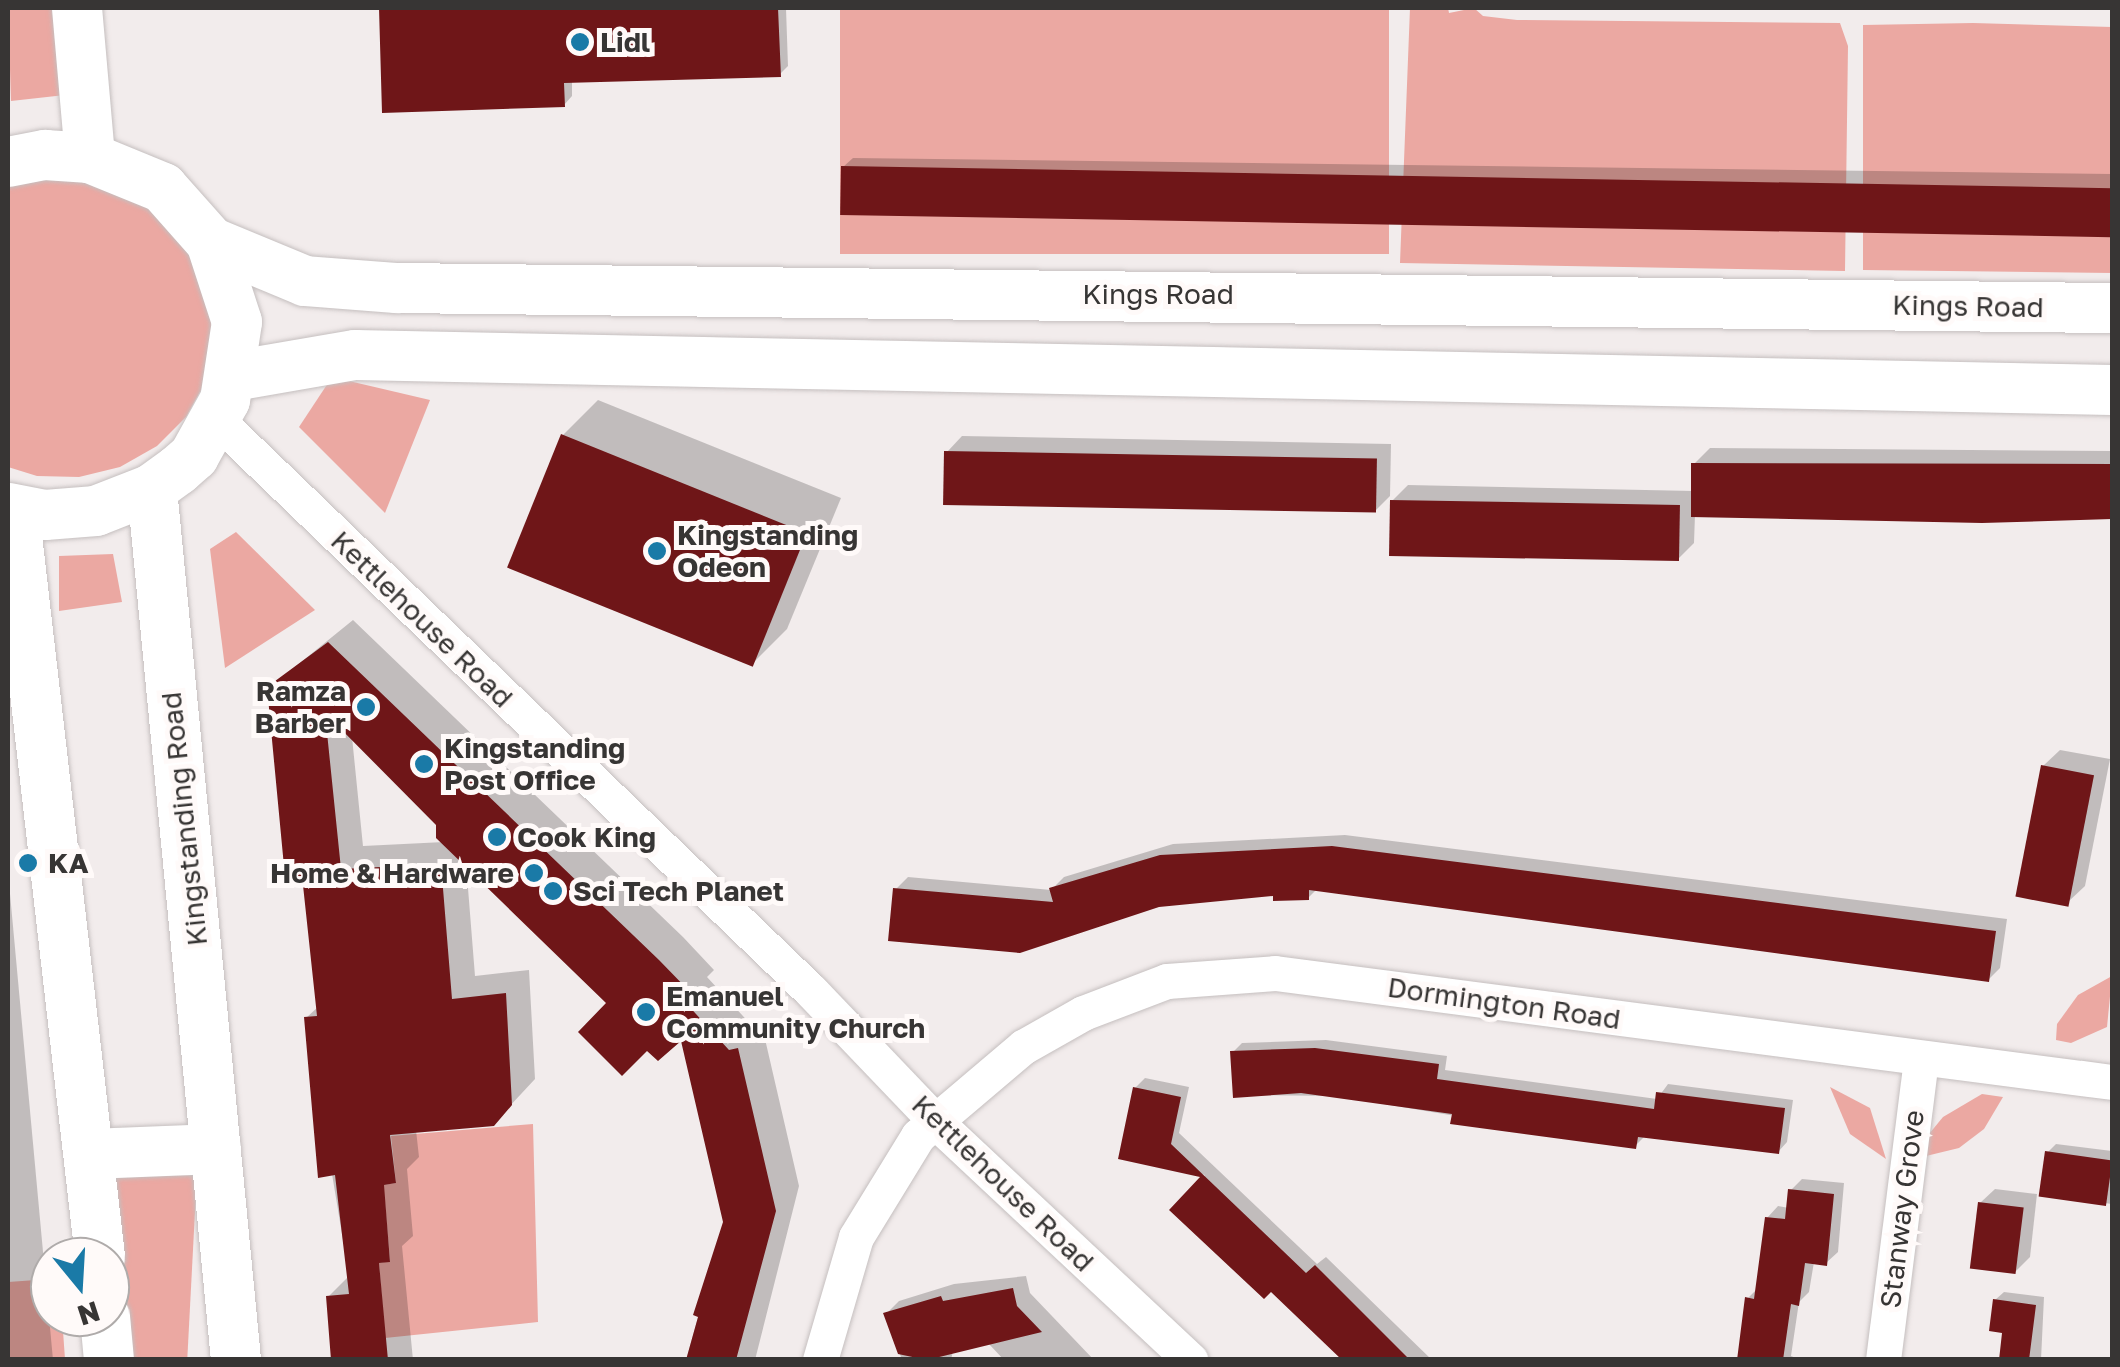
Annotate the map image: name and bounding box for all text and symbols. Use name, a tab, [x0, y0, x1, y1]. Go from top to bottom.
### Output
place label: Lidl	[600, 25, 650, 59]
marker: Lidl	[569, 31, 591, 53]
street label: Kings Road	[1082, 277, 1234, 311]
street label: Kings Road	[1892, 288, 2044, 324]
place label: Kingstanding Odeon	[677, 518, 858, 584]
street label: Kettlehouse Road	[324, 524, 520, 714]
marker: Kingstanding Odeon	[646, 540, 668, 562]
place label: Ramza Barber	[254, 674, 346, 740]
street label: Kingstanding Road	[154, 690, 214, 948]
marker: Ramza Barber	[355, 696, 377, 718]
place label: Kingstanding Post Office	[444, 731, 625, 797]
marker: Kingstanding Post Office	[413, 753, 435, 775]
place label: Cook King	[517, 820, 656, 854]
marker: Cook King	[486, 826, 508, 848]
place label: KA	[48, 846, 89, 880]
marker: KA	[17, 852, 39, 874]
place label: Home & Hardware	[270, 856, 514, 890]
marker: Home & Hardware	[523, 862, 545, 884]
place label: Sci Tech Planet	[573, 874, 784, 908]
marker: Sci Tech Planet	[542, 880, 564, 902]
street label: Dormington Road	[1385, 970, 1623, 1036]
place label: Emanuel Community Church	[666, 979, 925, 1045]
marker: Emanuel Community Church	[635, 1001, 657, 1023]
street label: Kettlehouse Road	[905, 1088, 1101, 1278]
street label: Stanway Grove	[1873, 1108, 1931, 1310]
north arrow	[30, 1237, 130, 1337]
text: N	[74, 1295, 104, 1333]

